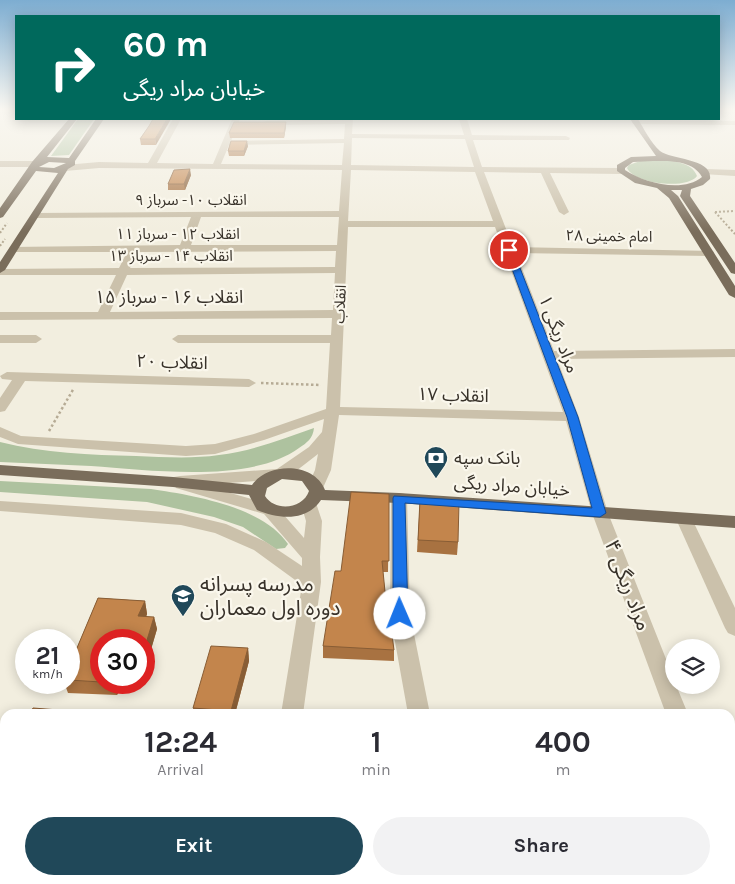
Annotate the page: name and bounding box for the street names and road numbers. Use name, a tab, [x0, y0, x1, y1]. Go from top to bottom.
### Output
street label: انقلاب ۱۰- سرباز ۹	[135, 191, 247, 209]
street label: انقلاب ۱۲ - سرباز ۱۱	[116, 225, 240, 243]
street label: امام خمینی ۲۸	[565, 226, 652, 248]
street label: انقلاب ۱۴ - سرباز ۱۳	[109, 247, 233, 265]
street label: انقلاب	[330, 284, 350, 324]
street label: انقلاب ۱۶ - سرباز ۱۵	[95, 286, 243, 308]
street label: مراد ریگی ۱	[534, 292, 584, 376]
street label: انقلاب ۲۰	[136, 350, 208, 374]
street label: انقلاب ۱۷	[417, 383, 489, 407]
street label: خیابان مراد ریگی	[453, 471, 571, 501]
street label: مراد ریگی ۴	[600, 536, 656, 634]

